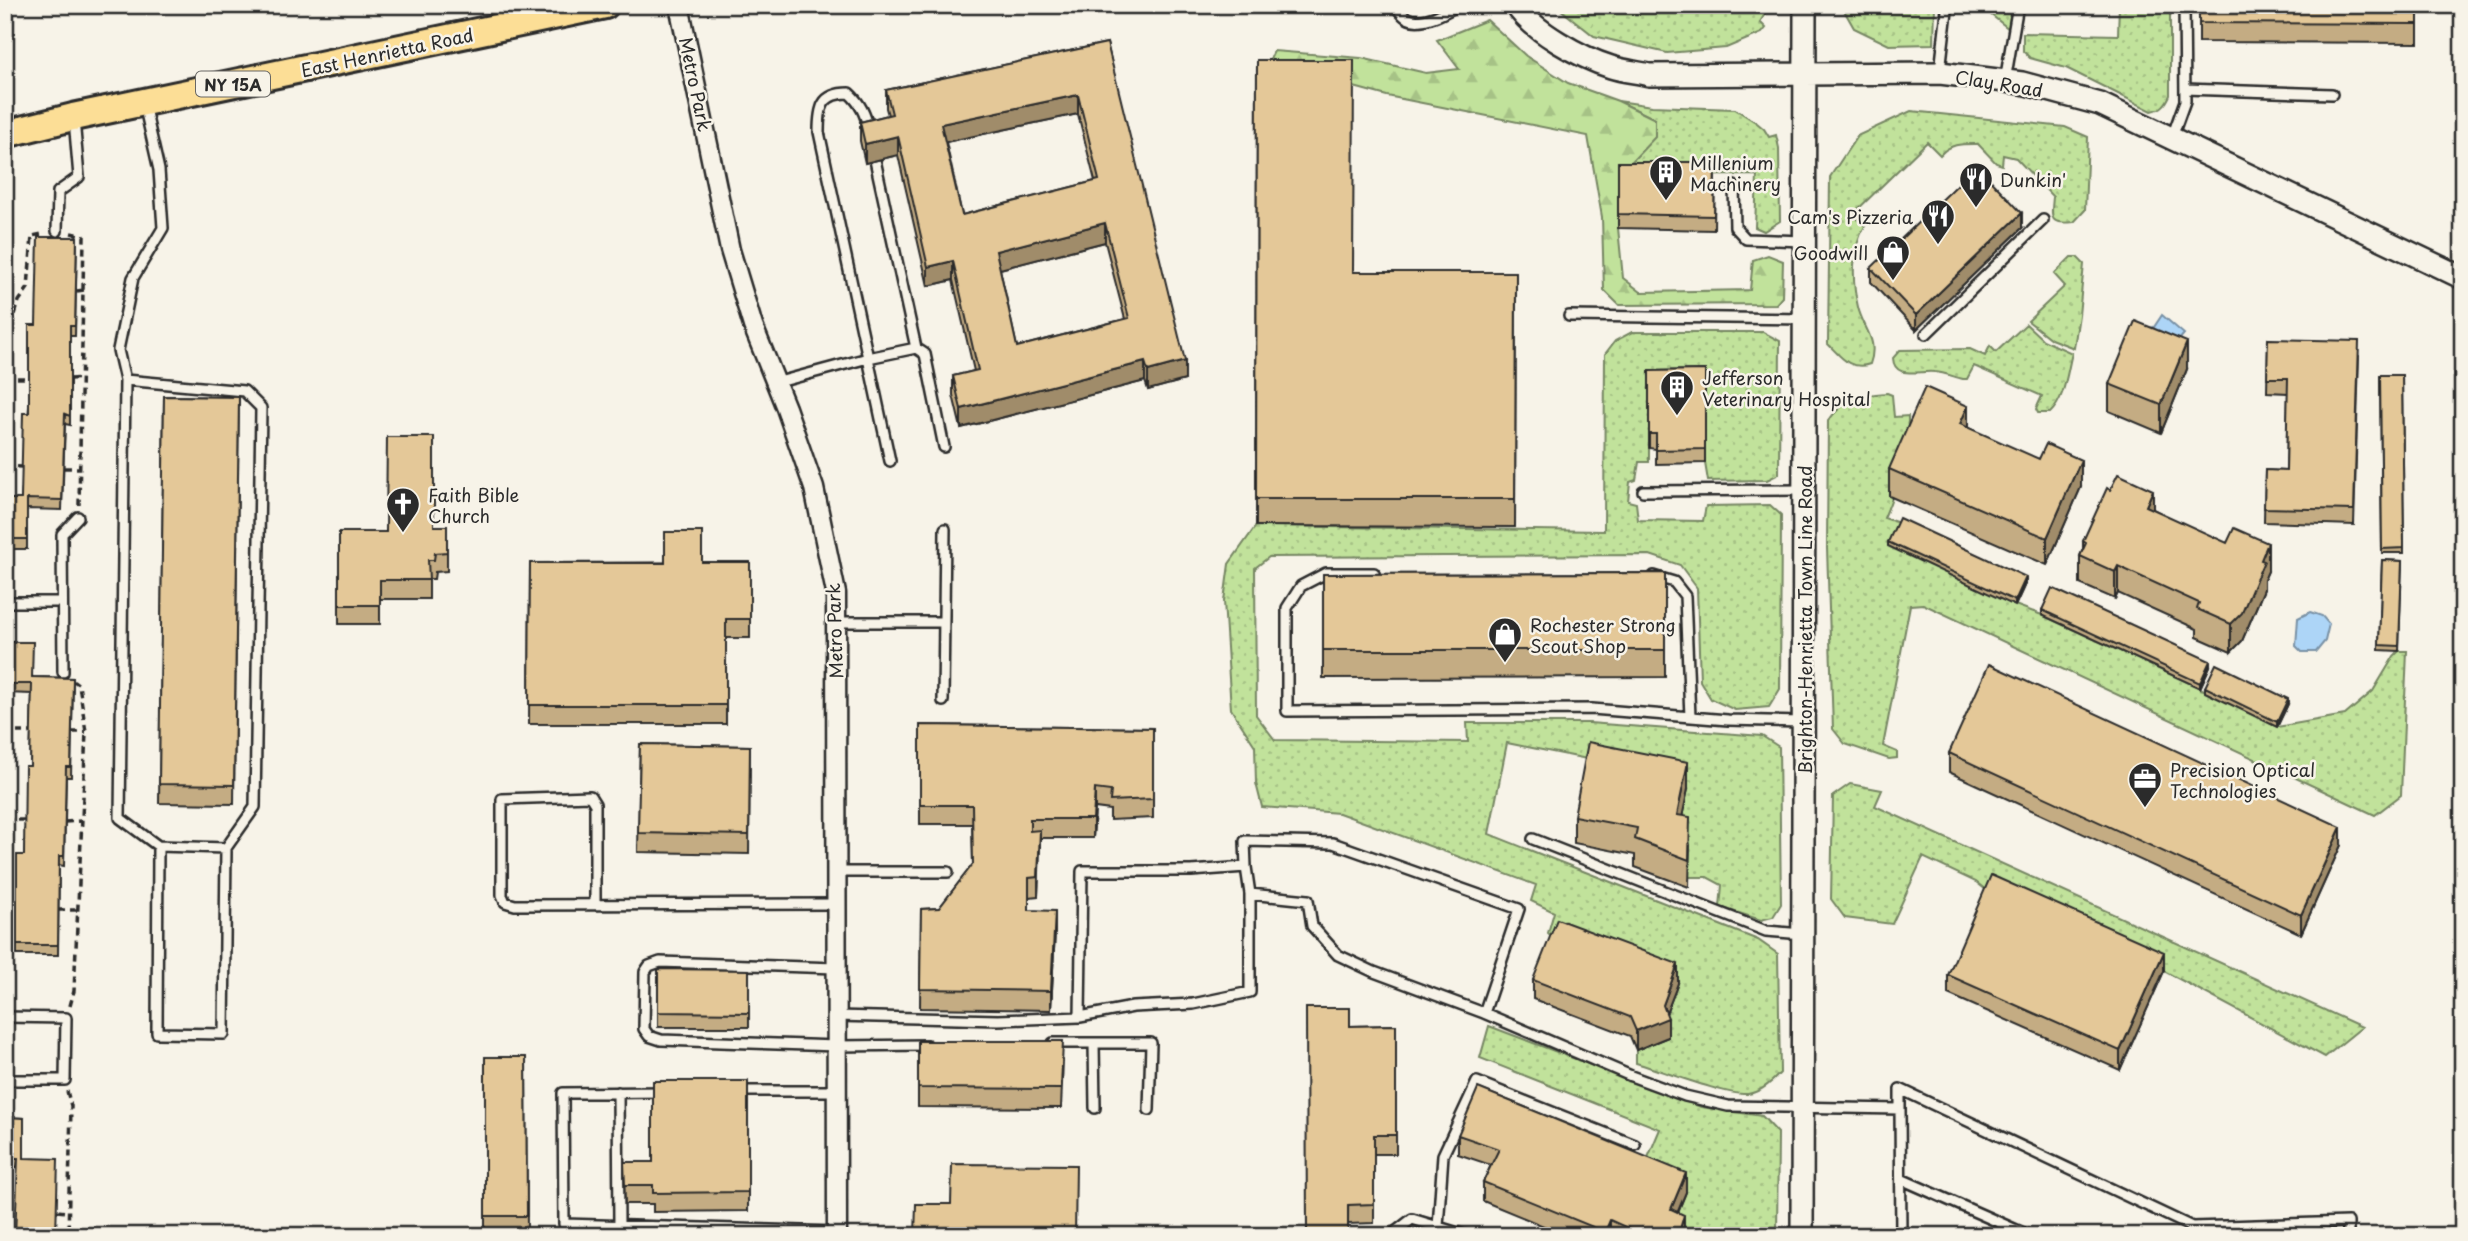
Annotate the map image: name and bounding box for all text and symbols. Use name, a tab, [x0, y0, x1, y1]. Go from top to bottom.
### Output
street label: East Henrietta Road	[298, 21, 476, 83]
street label: Metro Park	[673, 34, 719, 134]
street label: Clay Road	[1953, 63, 2045, 103]
road number: NY 15A	[196, 72, 270, 96]
place label: Millenium Machinery	[1690, 149, 1781, 197]
building icon: Millenium Machinery	[1647, 153, 1685, 202]
restaurant icon: Dunkin'	[1957, 160, 1995, 209]
place label: Dunkin'	[2000, 166, 2066, 193]
restaurant icon: Cam's Pizzeria	[1919, 197, 1957, 246]
place label: Cam's Pizzeria	[1787, 203, 1914, 230]
shop icon: Goodwill	[1874, 233, 1912, 282]
place label: Goodwill	[1794, 239, 1868, 266]
place label: Jefferson Veterinary Hospital	[1702, 364, 1871, 412]
building icon: Jefferson Veterinary Hospital	[1658, 368, 1696, 417]
street label: Brighton-Henrietta Town Line Road	[1791, 465, 1818, 775]
place label: Faith Bible Church	[428, 481, 520, 529]
church icon: Faith Bible Church	[384, 485, 422, 534]
street label: Metro Park	[819, 583, 849, 679]
place label: Rochester Strong Scout Shop	[1530, 611, 1676, 659]
shop icon: Rochester Strong Scout Shop	[1486, 615, 1524, 664]
place label: Precision Optical Technologies	[2170, 756, 2315, 804]
office icon: Precision Optical Technologies	[2126, 760, 2164, 809]

